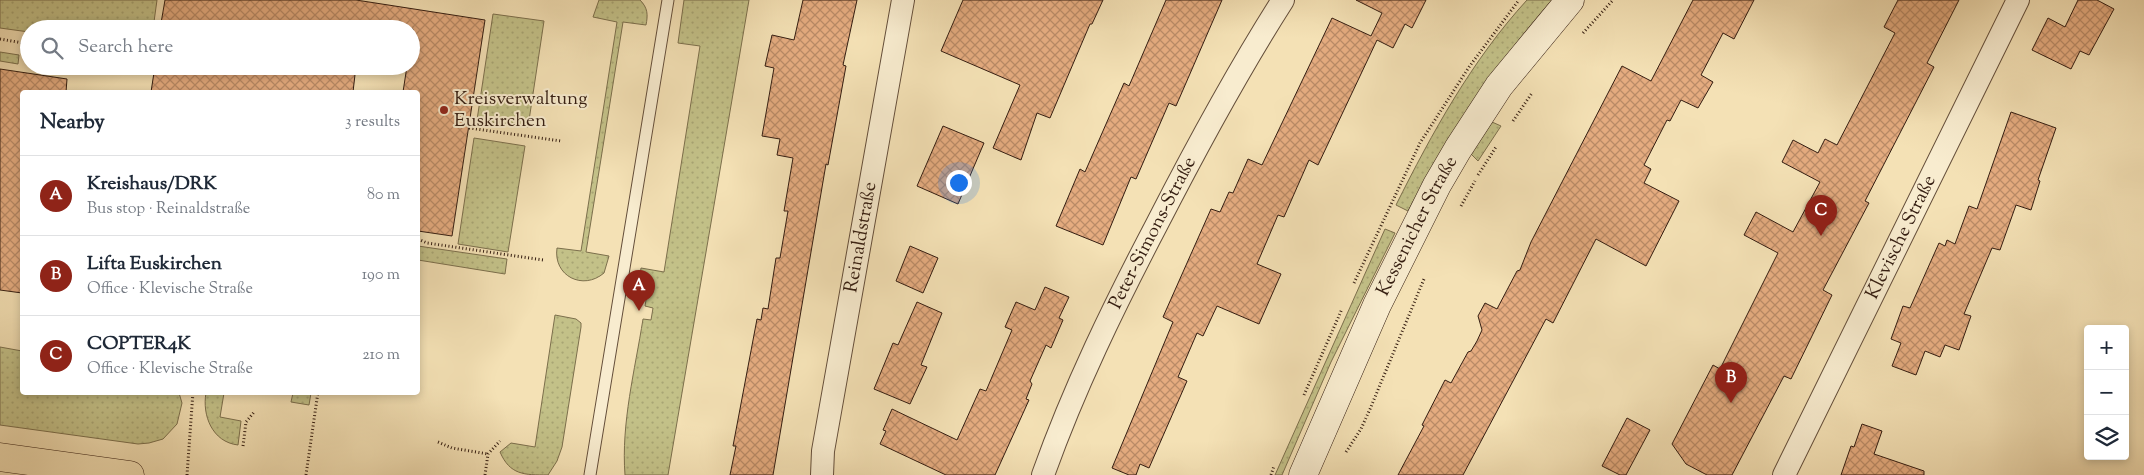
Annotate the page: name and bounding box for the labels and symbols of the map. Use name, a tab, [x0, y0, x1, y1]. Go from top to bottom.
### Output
place label: Kreisverwaltung Euskirchen	[454, 86, 587, 135]
marker: Kreisverwaltung Euskirchen	[438, 104, 450, 116]
street label: Kessenicher Straße	[1370, 151, 1465, 301]
street label: Peter-Simons-Straße	[1102, 152, 1203, 314]
your location	[946, 170, 972, 196]
street label: Klevische Straße	[1859, 171, 1943, 304]
street label: Reinaldstraße	[838, 180, 884, 295]
pin: C	[1805, 195, 1837, 236]
pin: A	[623, 270, 655, 311]
pin: B	[1715, 362, 1747, 403]

